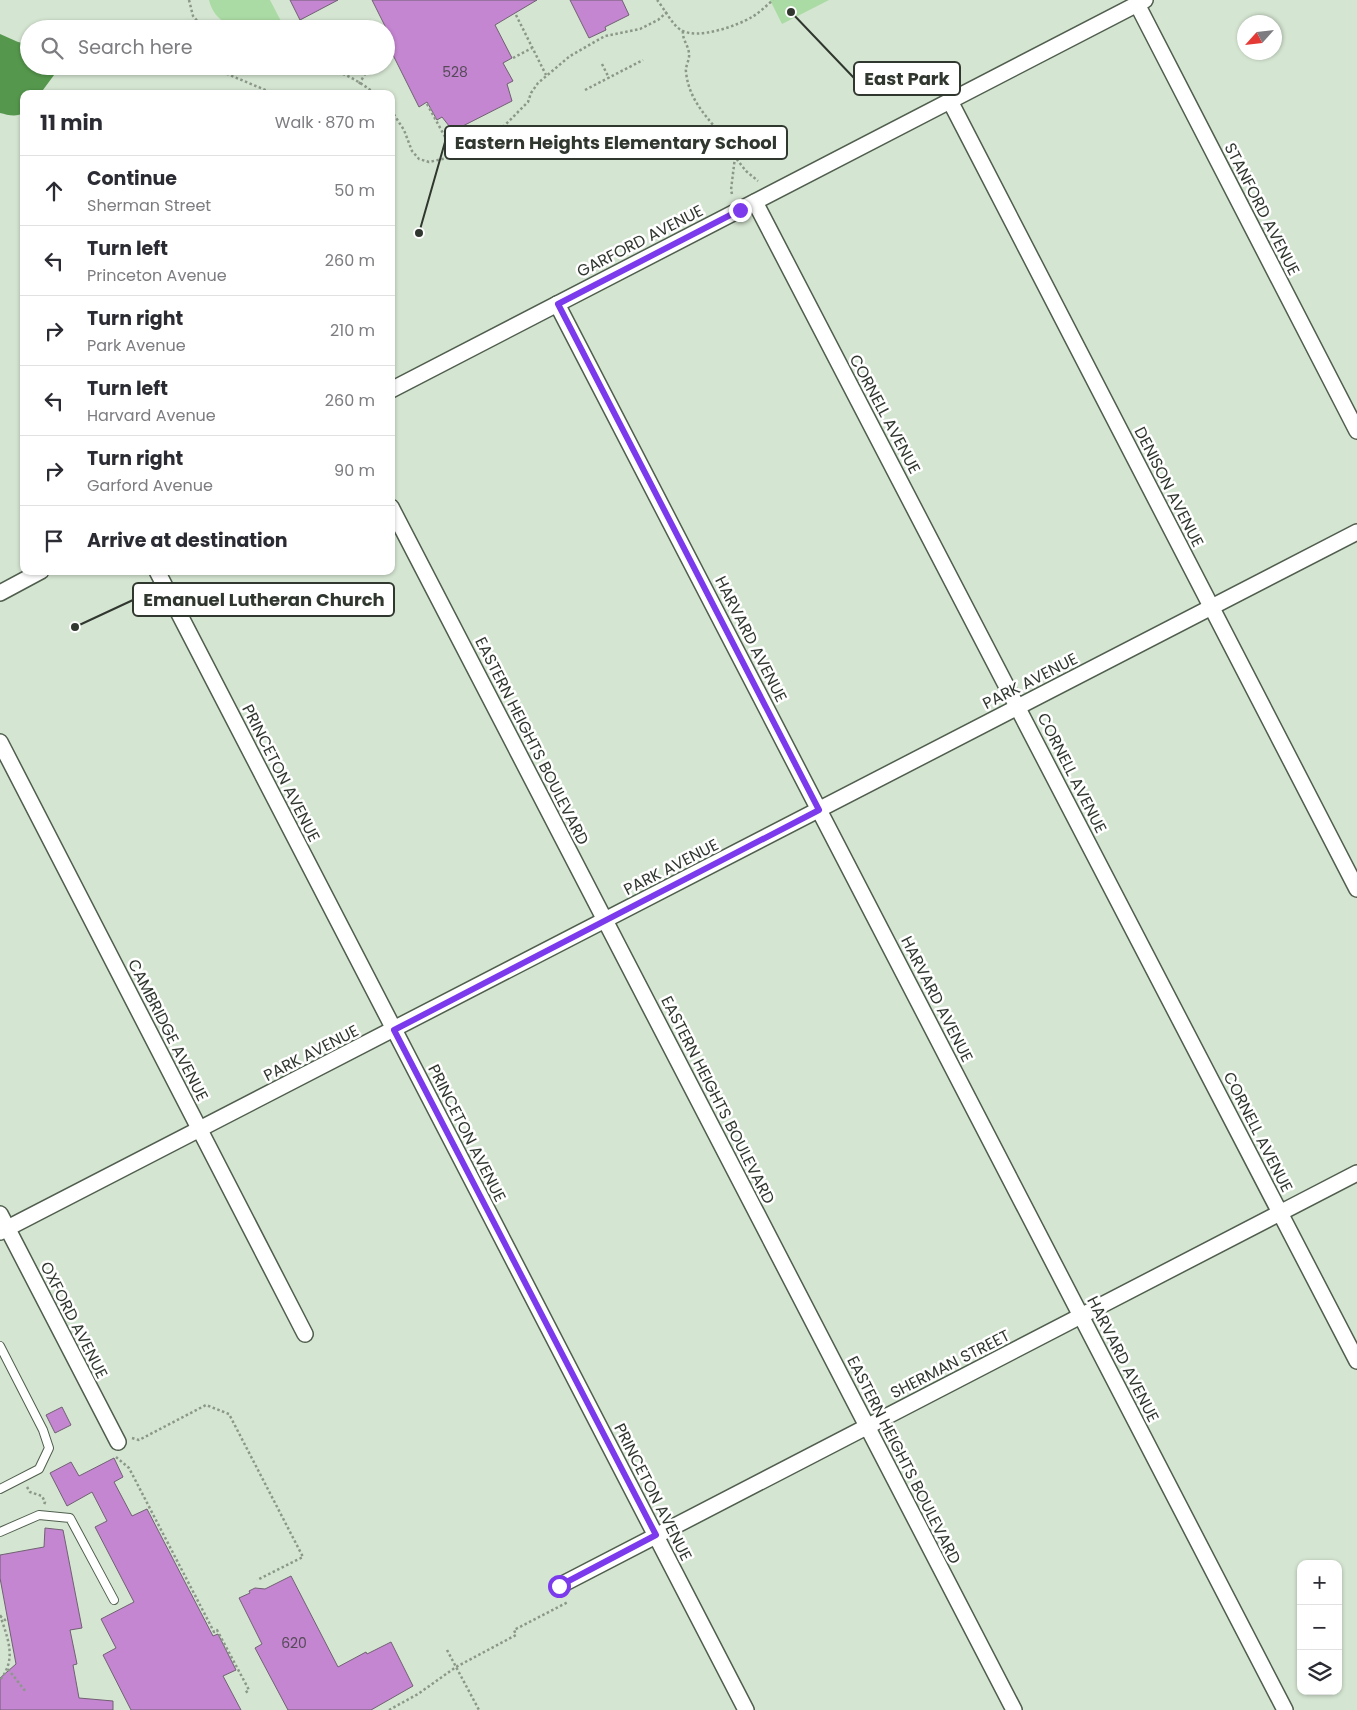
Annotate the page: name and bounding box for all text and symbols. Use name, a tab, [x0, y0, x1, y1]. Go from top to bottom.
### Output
north arrow	[1237, 15, 1282, 60]
search box	[20, 20, 395, 75]
icon: search	[38, 34, 66, 62]
text: Search here	[78, 34, 192, 61]
house number: 528	[442, 62, 468, 82]
callout: East Park	[854, 62, 960, 95]
text: East Park	[864, 66, 951, 91]
text: 11 min	[40, 108, 103, 137]
text: Walk · 870 m	[275, 111, 375, 134]
callout: Eastern Heights Elementary School	[445, 126, 787, 159]
text: Eastern Heights Elementary School	[455, 130, 777, 155]
street label: STANFORD AVENUE	[1219, 139, 1305, 279]
text: Continue	[87, 165, 177, 192]
icon: ahead	[40, 177, 68, 205]
text: 50 m	[334, 179, 375, 202]
text: Sherman Street	[87, 194, 211, 217]
street label: GARFORD AVENUE	[573, 199, 707, 283]
route end	[729, 199, 752, 222]
text: Turn left	[87, 235, 168, 262]
icon: left	[40, 247, 68, 275]
text: 260 m	[325, 249, 375, 272]
text: Princeton Avenue	[87, 264, 227, 287]
text: Turn right	[87, 305, 183, 332]
icon: right	[40, 317, 68, 345]
text: 210 m	[330, 319, 375, 342]
text: Park Avenue	[87, 334, 186, 357]
street label: CORNELL AVENUE	[844, 350, 926, 478]
text: Turn left	[87, 375, 168, 402]
icon: left	[40, 387, 68, 415]
text: 260 m	[325, 389, 375, 412]
text: Harvard Avenue	[87, 404, 216, 427]
street label: DENISON AVENUE	[1129, 423, 1209, 551]
text: Turn right	[87, 445, 183, 472]
icon: right	[40, 457, 68, 485]
text: 90 m	[334, 459, 375, 482]
text: Garford Avenue	[87, 474, 213, 497]
icon: arrive	[40, 527, 68, 555]
text: Arrive at destination	[87, 527, 288, 554]
street label: HARVARD AVENUE	[709, 572, 793, 706]
callout: Emanuel Lutheran Church	[133, 583, 394, 616]
text: Emanuel Lutheran Church	[143, 587, 385, 612]
street label: EASTERN HEIGHTS BOULEVARD	[469, 633, 595, 849]
street label: PARK AVENUE	[979, 647, 1081, 715]
street label: PRINCETON AVENUE	[236, 700, 326, 846]
street label: CORNELL AVENUE	[1032, 709, 1112, 837]
street label: PARK AVENUE	[620, 833, 722, 901]
street label: HARVARD AVENUE	[895, 932, 979, 1066]
street label: CAMBRIDGE AVENUE	[122, 955, 214, 1105]
street label: EASTERN HEIGHTS BOULEVARD	[655, 992, 781, 1208]
street label: PARK AVENUE	[260, 1019, 362, 1087]
street label: PRINCETON AVENUE	[422, 1060, 512, 1206]
street label: CORNELL AVENUE	[1218, 1068, 1298, 1196]
street label: OXFORD AVENUE	[35, 1258, 113, 1382]
street label: HARVARD AVENUE	[1081, 1292, 1165, 1426]
street label: SHERMAN STREET	[886, 1324, 1014, 1404]
street label: EASTERN HEIGHTS BOULEVARD	[841, 1352, 967, 1568]
street label: PRINCETON AVENUE	[608, 1419, 698, 1565]
map controls	[1297, 1560, 1342, 1695]
button: +	[1297, 1560, 1342, 1605]
route start	[548, 1575, 571, 1598]
button: −	[1297, 1605, 1342, 1650]
house number: 620	[281, 1633, 307, 1653]
button: layers	[1297, 1650, 1342, 1695]

